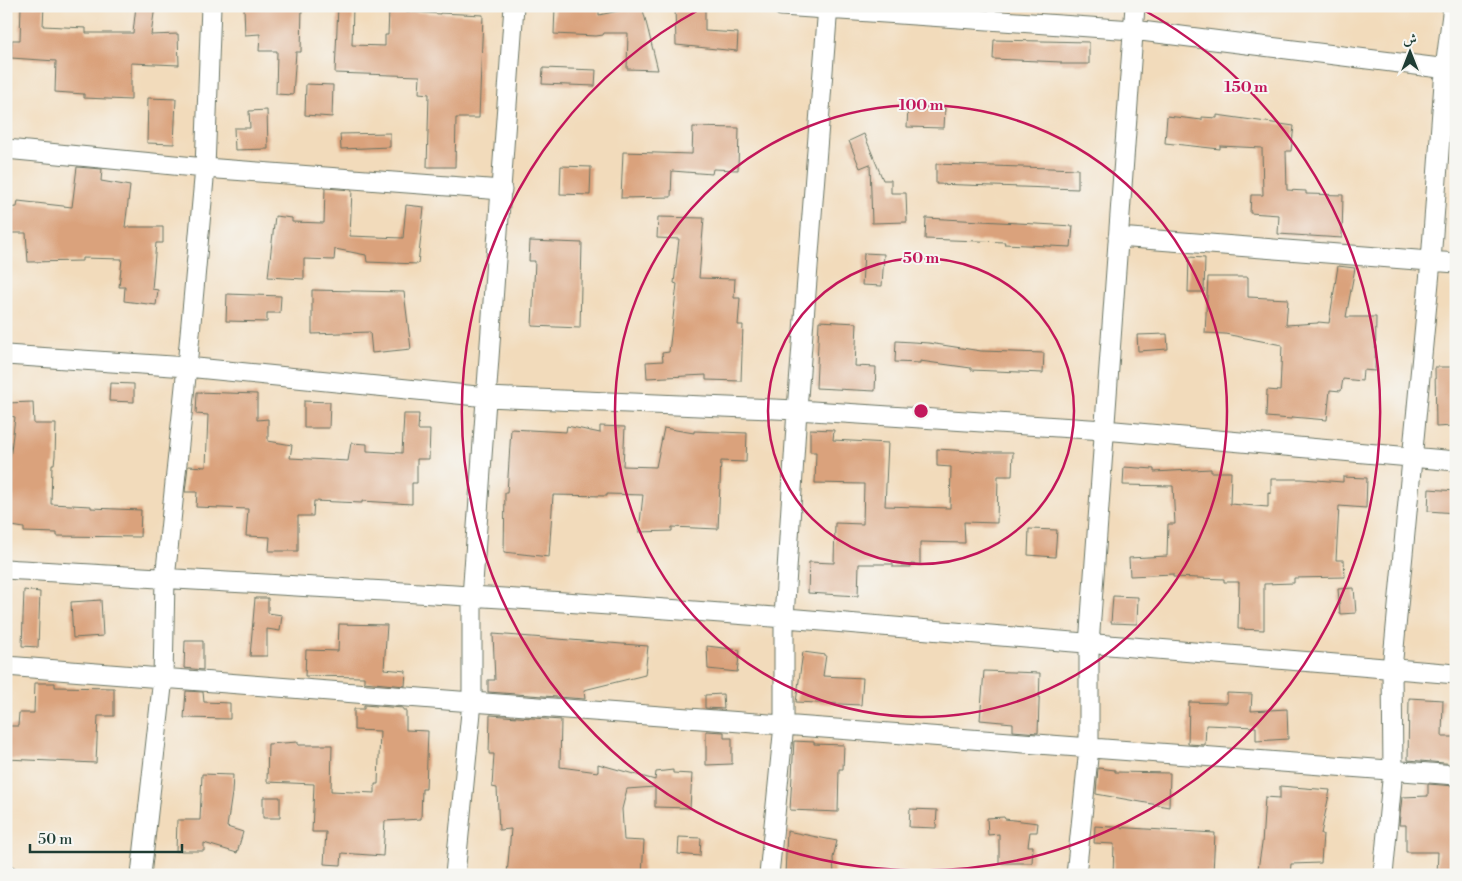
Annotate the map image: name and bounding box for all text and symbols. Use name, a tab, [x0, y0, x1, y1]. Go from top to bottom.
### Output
north arrow	[1384, 28, 1434, 78]
text: ش	[1403, 31, 1417, 49]
text: 150 m	[1224, 78, 1268, 97]
text: 100 m	[899, 96, 944, 115]
text: 50 m	[903, 249, 939, 268]
centre of rings	[912, 402, 930, 420]
scale bar	[30, 821, 182, 853]
text: 50 m	[38, 830, 72, 849]

